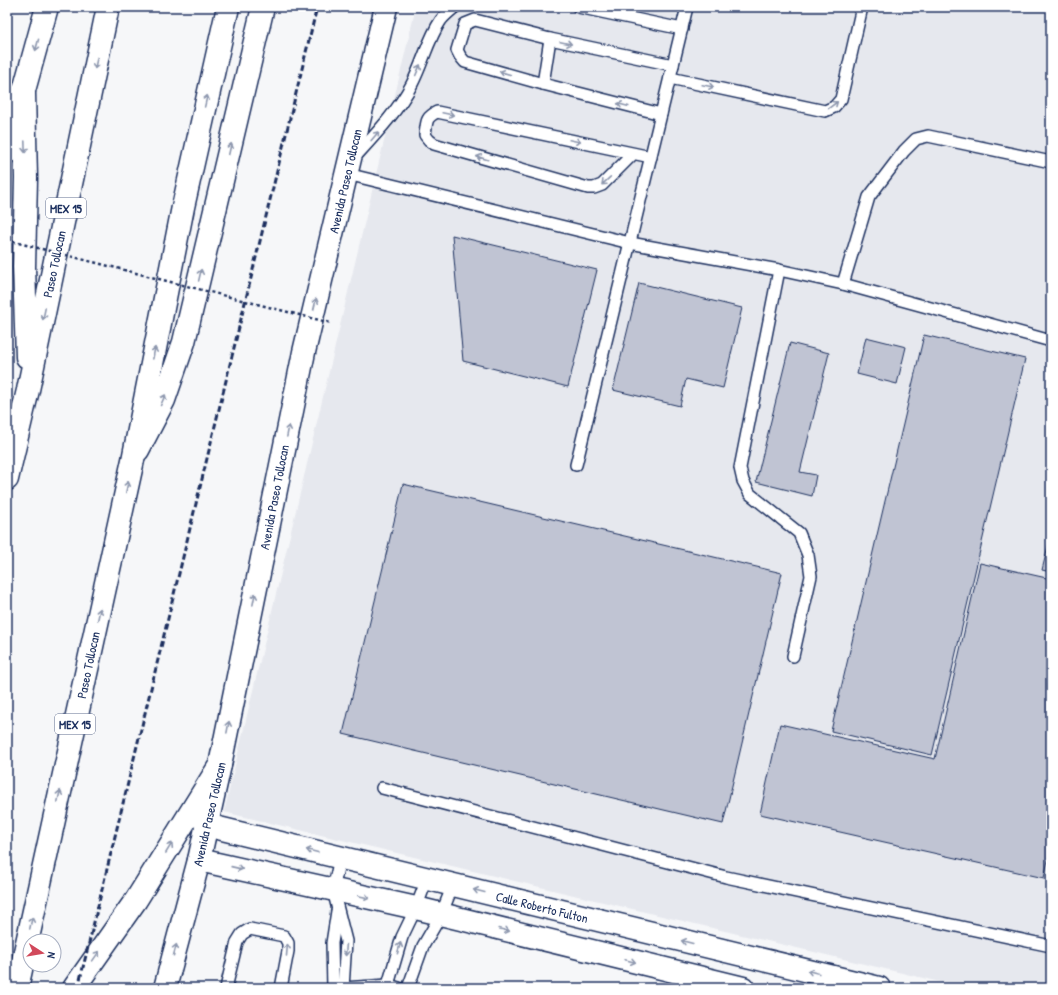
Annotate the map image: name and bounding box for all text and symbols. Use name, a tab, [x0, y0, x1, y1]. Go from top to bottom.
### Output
one-way arrow	[33, 38, 40, 51]
one-way arrow	[559, 39, 572, 47]
one-way arrow	[92, 56, 100, 69]
one-way arrow	[415, 65, 422, 77]
one-way arrow	[499, 69, 512, 76]
one-way arrow	[701, 82, 714, 90]
one-way arrow	[203, 95, 211, 108]
one-way arrow	[617, 100, 630, 108]
one-way arrow	[828, 101, 839, 109]
one-way arrow	[441, 111, 454, 119]
street label: Avenida Paseo Tollocan	[324, 127, 366, 235]
one-way arrow	[370, 130, 379, 141]
one-way arrow	[568, 138, 581, 146]
one-way arrow	[22, 140, 29, 153]
one-way arrow	[226, 143, 234, 156]
one-way arrow	[476, 154, 489, 161]
one-way arrow	[601, 176, 611, 186]
road number: MEX 15	[46, 198, 86, 218]
street label: Paseo Tollocan	[38, 229, 70, 299]
one-way arrow	[196, 269, 204, 282]
one-way arrow	[312, 297, 320, 310]
one-way arrow	[40, 307, 48, 320]
one-way arrow	[150, 346, 158, 359]
one-way arrow	[160, 394, 167, 406]
one-way arrow	[284, 425, 292, 438]
street label: Avenida Paseo Tollocan	[255, 443, 293, 551]
one-way arrow	[123, 481, 131, 494]
one-way arrow	[250, 593, 258, 606]
one-way arrow	[95, 608, 103, 621]
street label: Paseo Tollocan	[72, 630, 104, 700]
road number: MEX 15	[55, 714, 95, 734]
one-way arrow	[224, 721, 232, 734]
street label: Avenida Paseo Tollocan	[188, 760, 230, 868]
one-way arrow	[56, 789, 64, 802]
one-way arrow	[165, 842, 173, 854]
one-way arrow	[306, 846, 319, 854]
one-way arrow	[230, 865, 243, 873]
one-way arrow	[473, 887, 486, 895]
street label: Calle Roberto Fulton	[494, 887, 590, 927]
one-way arrow	[357, 893, 370, 901]
one-way arrow	[28, 916, 36, 929]
one-way arrow	[497, 927, 510, 935]
north arrow	[22, 933, 62, 973]
one-way arrow	[681, 937, 694, 945]
one-way arrow	[396, 941, 403, 954]
one-way arrow	[284, 943, 291, 956]
one-way arrow	[342, 943, 349, 956]
one-way arrow	[172, 944, 180, 957]
one-way arrow	[92, 950, 100, 961]
text: N	[44, 951, 59, 960]
one-way arrow	[623, 957, 636, 965]
one-way arrow	[807, 968, 820, 976]

